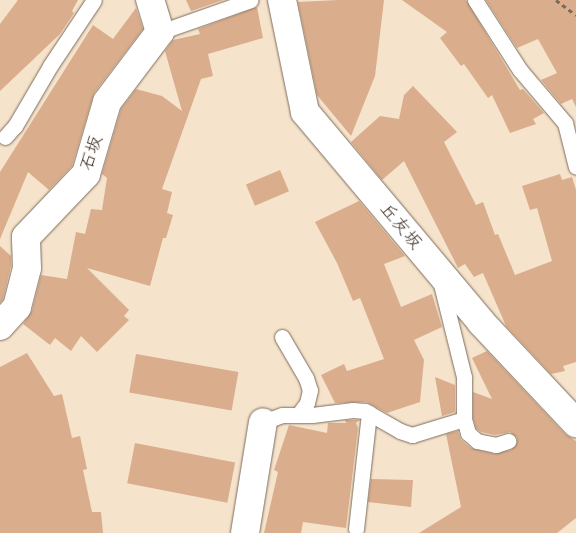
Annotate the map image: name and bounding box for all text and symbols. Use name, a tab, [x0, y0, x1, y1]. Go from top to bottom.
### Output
street label: 石坂	[75, 132, 107, 174]
street label: 丘友坂	[375, 198, 427, 254]

